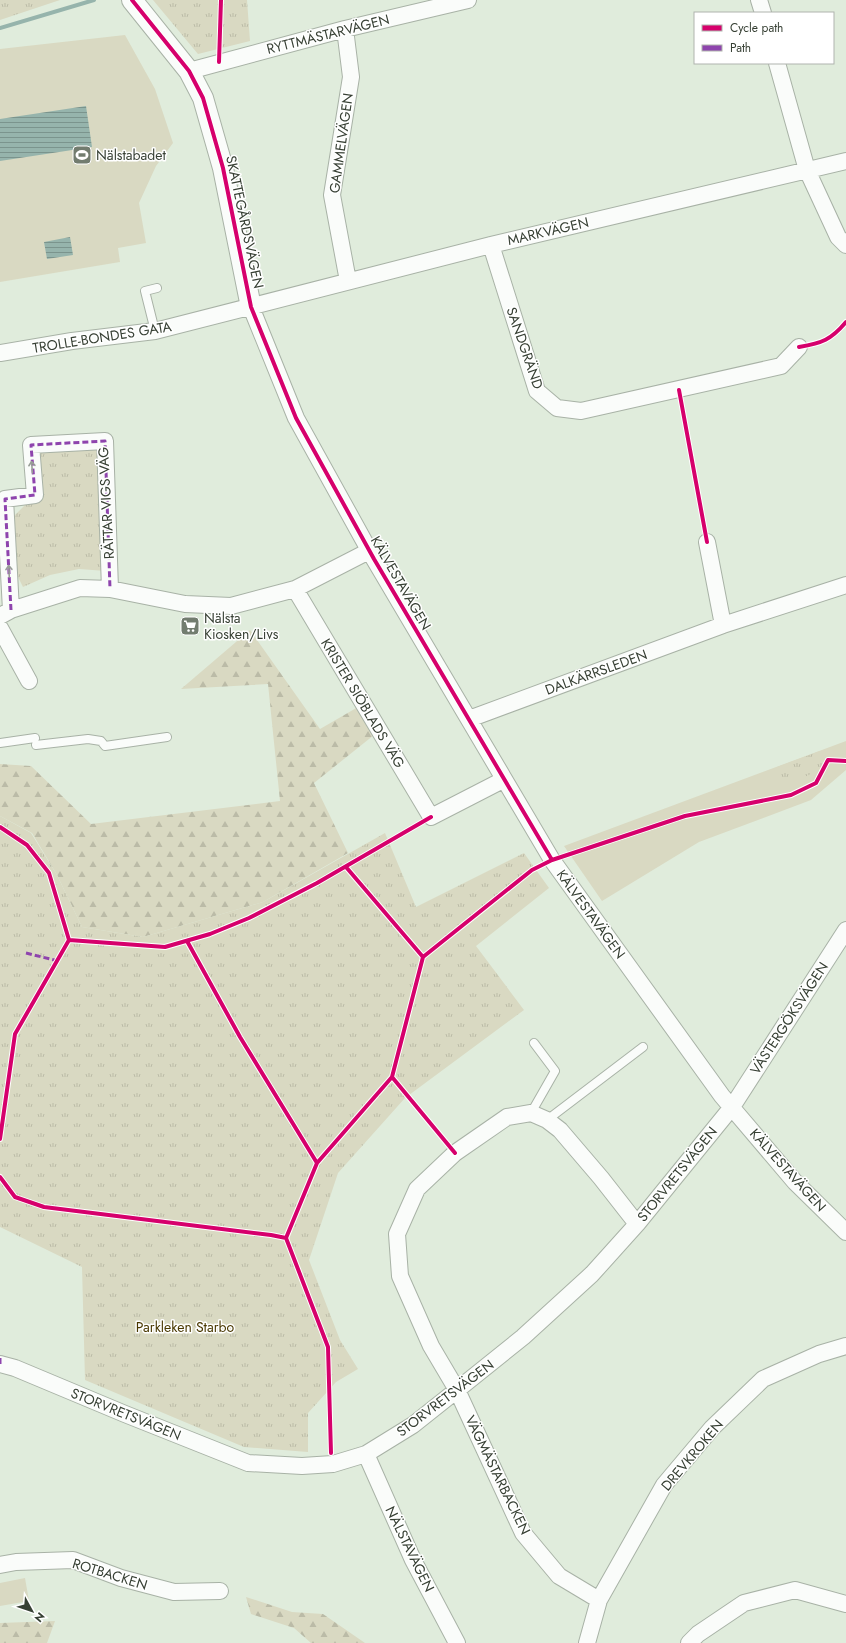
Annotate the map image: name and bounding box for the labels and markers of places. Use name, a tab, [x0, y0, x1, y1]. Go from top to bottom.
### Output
sports icon: Nälstabadet	[71, 144, 93, 166]
place label: Nälstabadet	[96, 145, 166, 165]
place label: Nälsta Kiosken/Livs	[204, 608, 279, 644]
supermarket icon: Nälsta Kiosken/Livs	[179, 615, 201, 637]

